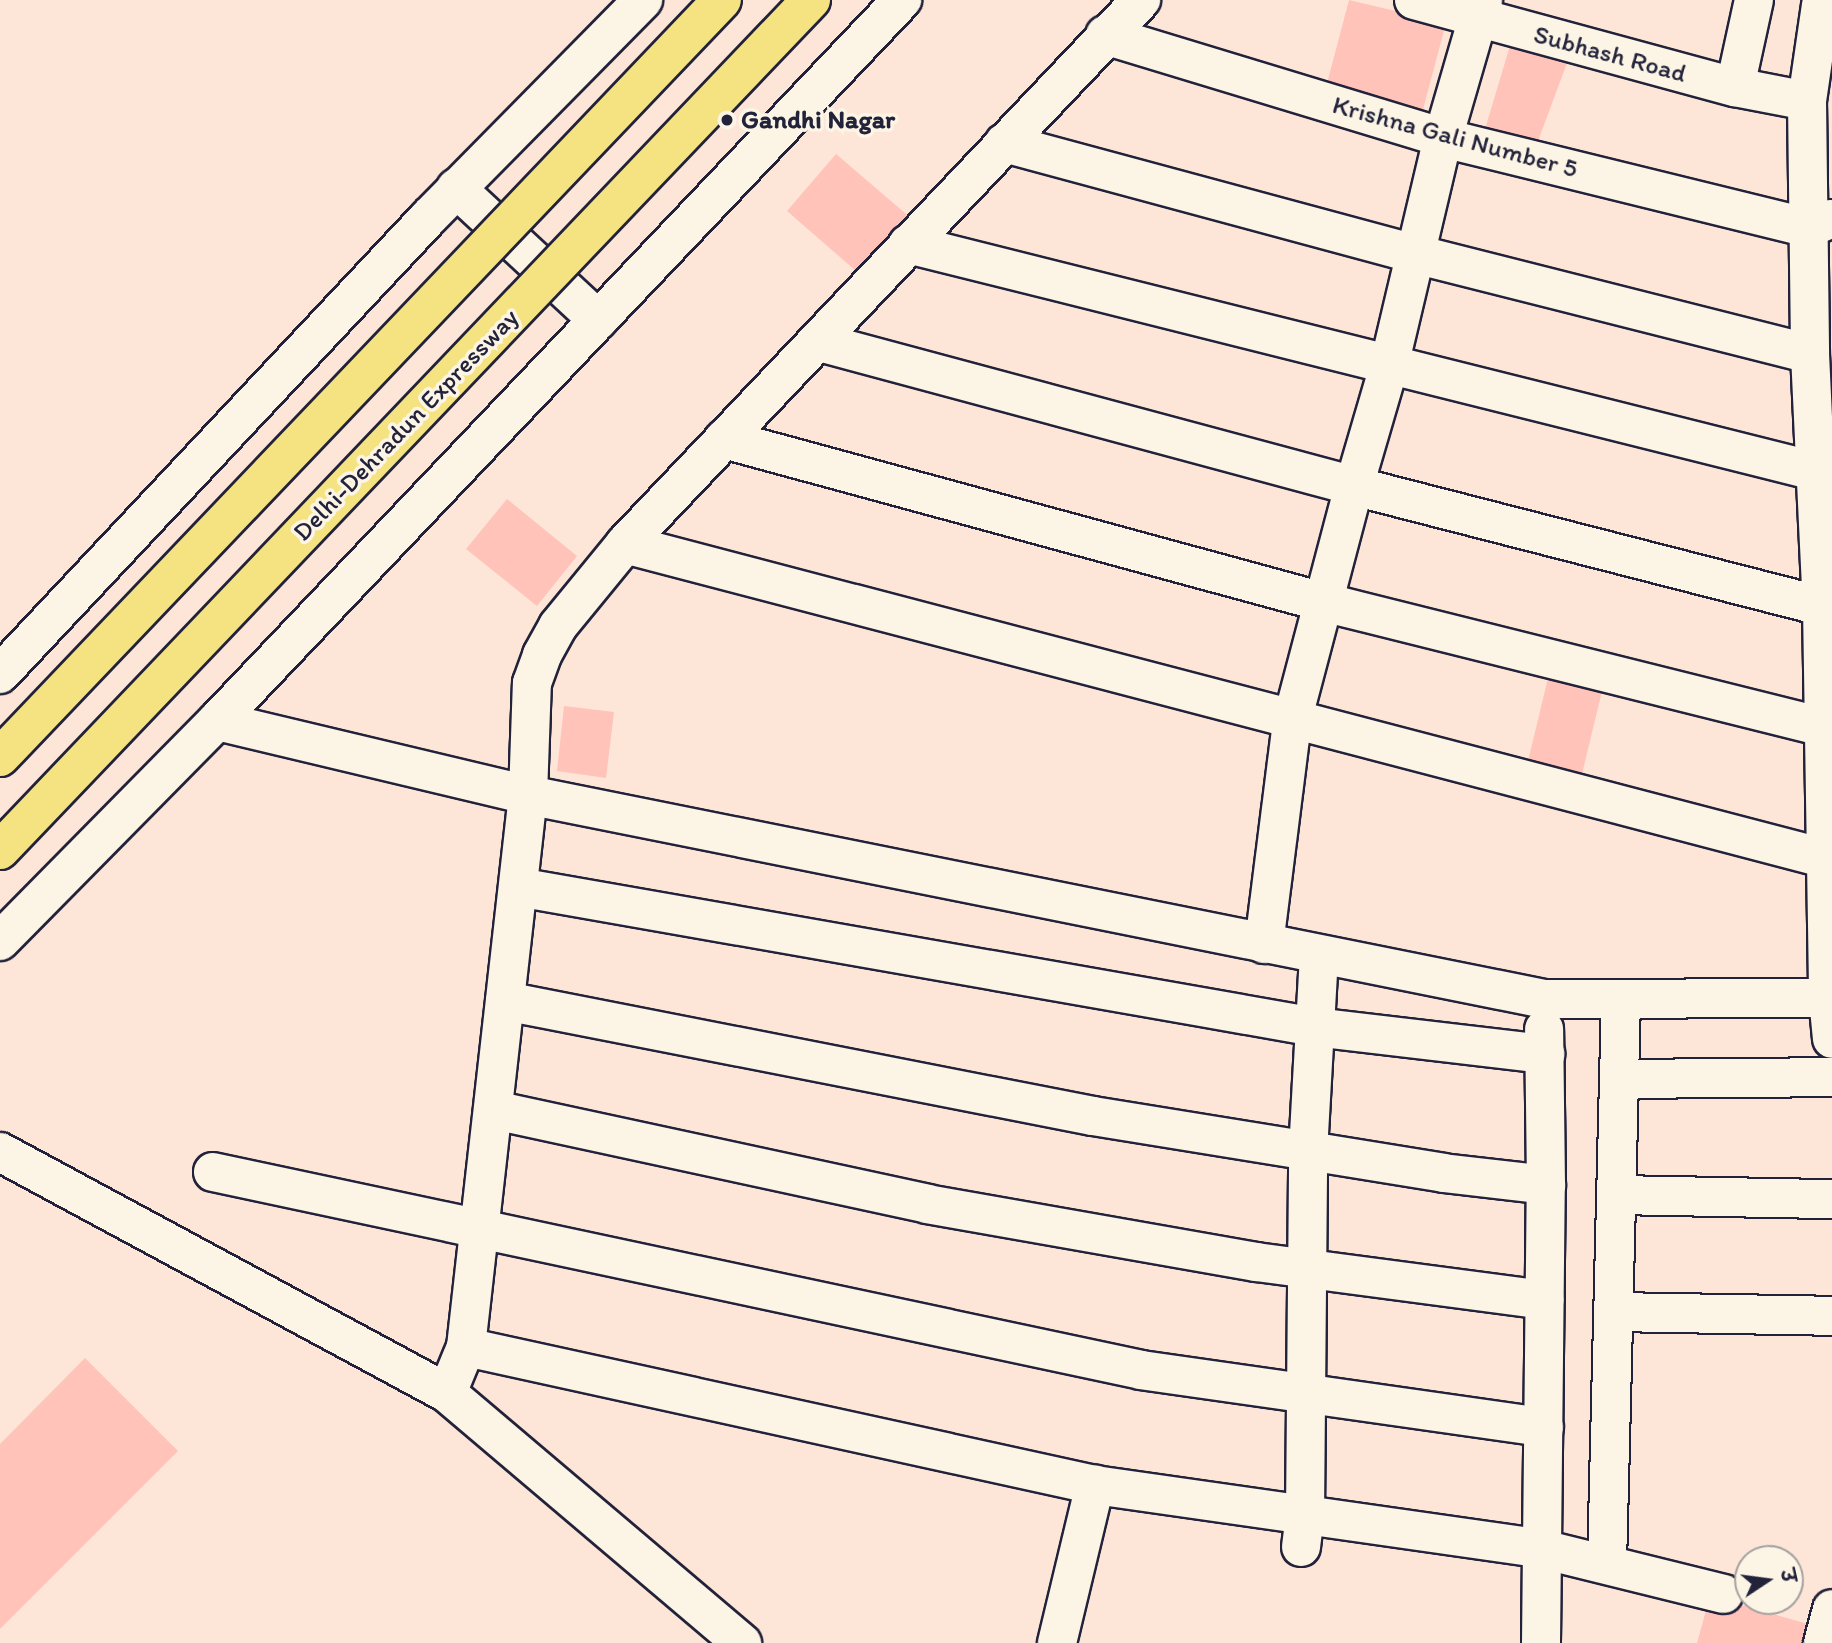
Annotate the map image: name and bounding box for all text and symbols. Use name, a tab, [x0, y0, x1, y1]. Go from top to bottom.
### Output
street label: Subhash Road	[1531, 19, 1689, 89]
street label: Krishna Gali Number 5	[1329, 89, 1581, 185]
place label: Gandhi Nagar	[741, 104, 894, 136]
marker: Gandhi Nagar	[719, 112, 735, 128]
street label: Delhi-Dehradun Expressway	[287, 302, 525, 548]
north arrow	[1734, 1545, 1804, 1615]
text: उ	[1775, 1567, 1801, 1584]

